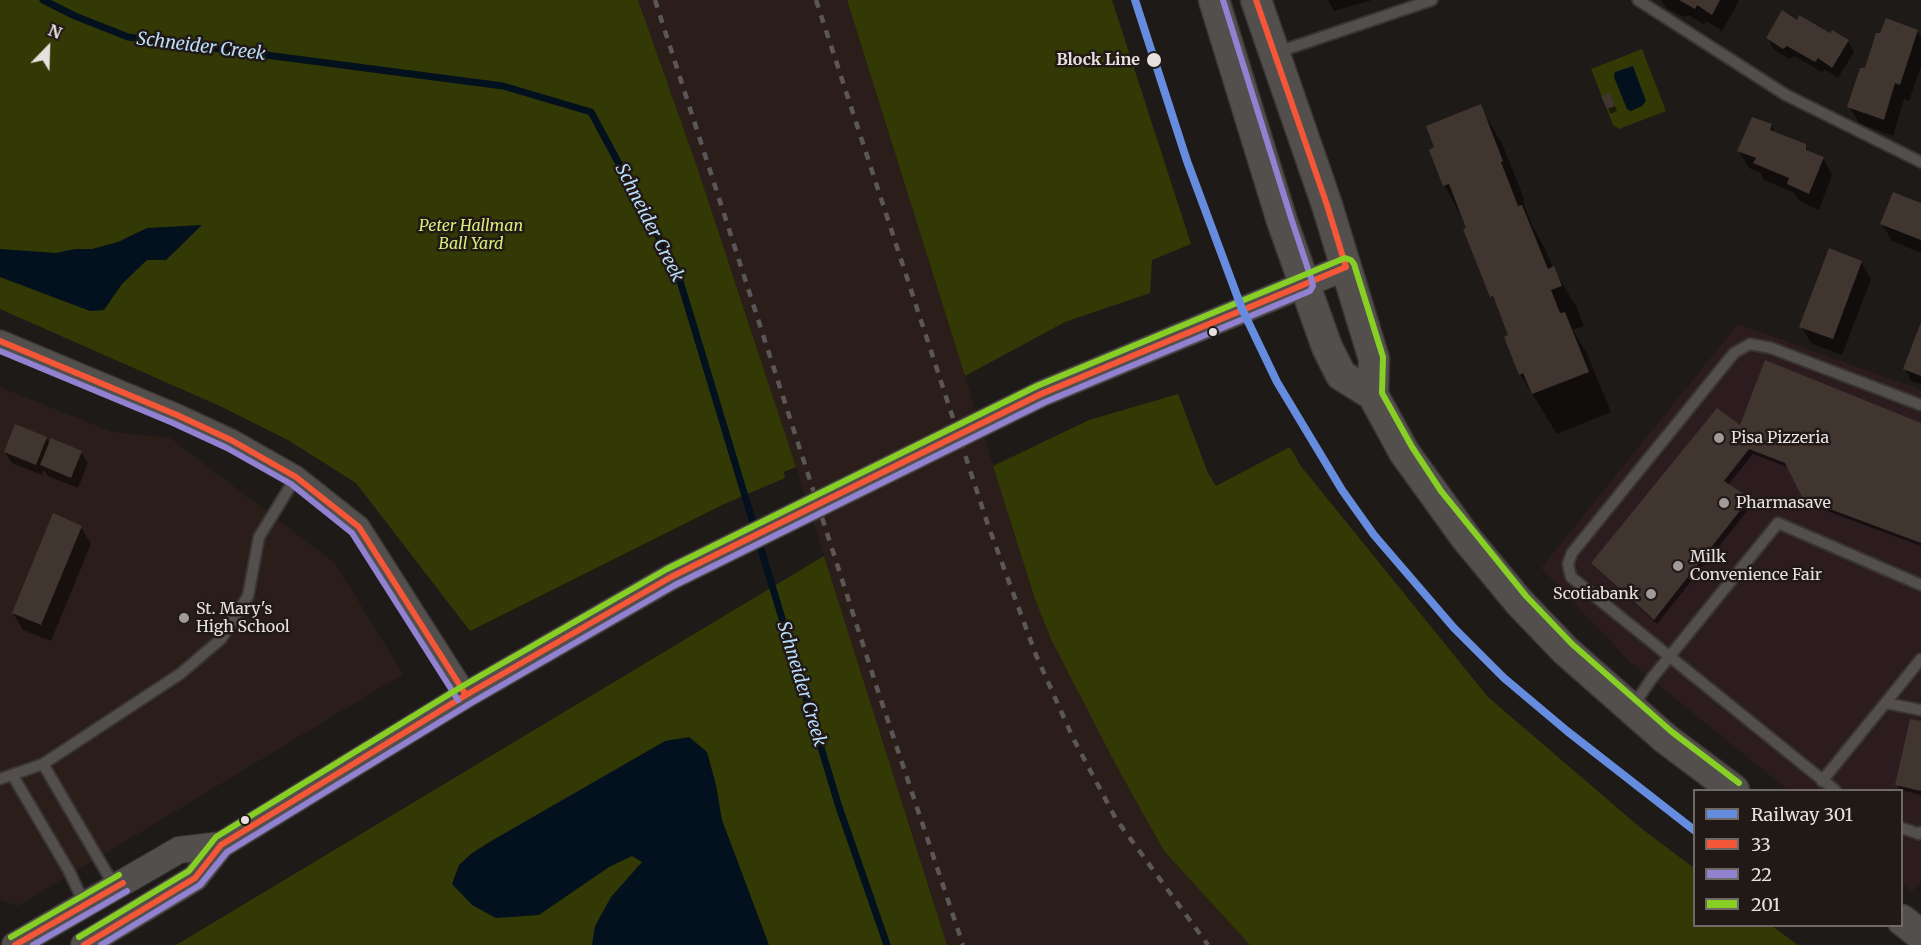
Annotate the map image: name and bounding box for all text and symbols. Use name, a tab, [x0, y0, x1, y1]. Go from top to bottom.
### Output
north arrow	[18, 18, 78, 78]
text: N	[45, 20, 65, 43]
water label: Schneider Creek	[135, 28, 267, 66]
place label: Block Line	[1057, 50, 1140, 70]
marker: Block Line	[1145, 51, 1163, 69]
water label: Schneider Creek	[610, 160, 688, 286]
park label: Peter Hallman Ball Yard	[419, 216, 523, 254]
unlabelled marker	[1207, 326, 1219, 338]
place label: Pisa Pizzeria	[1731, 428, 1829, 448]
marker: Pisa Pizzeria	[1712, 431, 1726, 445]
place label: Pharmasave	[1736, 493, 1831, 513]
marker: Pharmasave	[1717, 496, 1731, 510]
place label: Milk Convenience Fair	[1690, 547, 1822, 585]
marker: Milk Convenience Fair	[1671, 559, 1685, 573]
place label: Scotiabank	[1553, 584, 1639, 604]
marker: Scotiabank	[1644, 587, 1658, 601]
place label: St. Mary's High School	[196, 599, 290, 637]
marker: St. Mary's High School	[177, 611, 191, 625]
water label: Schneider Creek	[772, 619, 830, 749]
legend	[1693, 789, 1903, 927]
text: Railway 301	[1751, 803, 1853, 826]
unlabelled marker	[239, 814, 251, 826]
text: 33	[1751, 833, 1771, 856]
text: 22	[1751, 863, 1772, 886]
text: 201	[1751, 893, 1780, 916]

